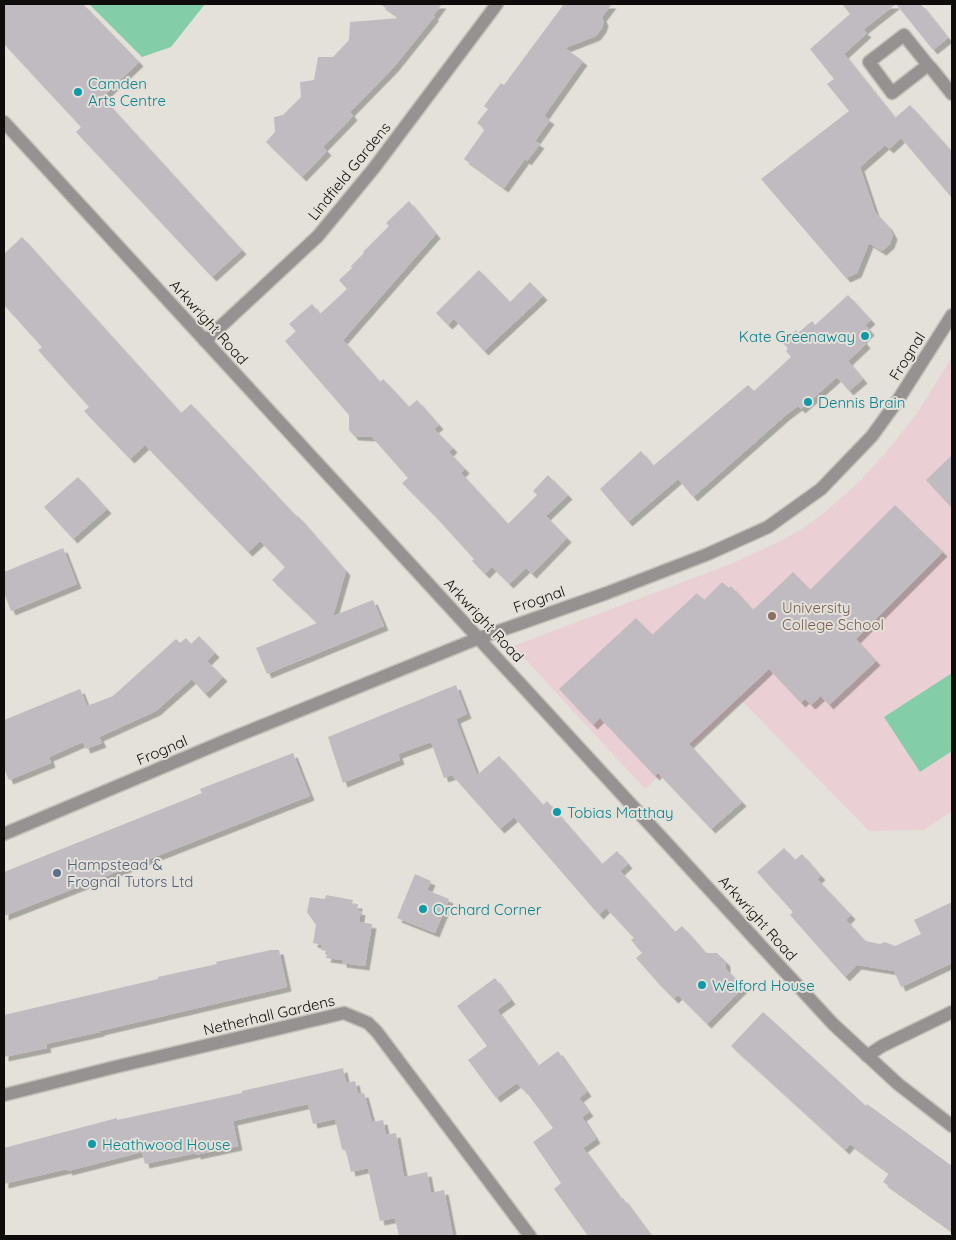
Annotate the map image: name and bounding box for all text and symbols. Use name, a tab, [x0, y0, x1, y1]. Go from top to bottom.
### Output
place label: Camden Arts Centre	[88, 74, 166, 110]
marker: Camden Arts Centre	[72, 86, 84, 98]
street label: Lindfield Gardens	[304, 118, 394, 224]
street label: Arkwright Road	[166, 275, 252, 369]
place label: Kate Greenaway	[739, 327, 855, 346]
street label: Frognal	[885, 328, 929, 384]
marker: Kate Greenaway	[859, 330, 871, 342]
place label: Dennis Brain	[818, 393, 905, 412]
marker: Dennis Brain	[802, 396, 814, 408]
street label: Arkwright Road	[440, 574, 528, 666]
street label: Frognal	[511, 581, 567, 617]
place label: University College School	[782, 598, 884, 634]
marker: University College School	[766, 610, 778, 622]
street label: Frognal	[134, 731, 190, 769]
place label: Tobias Matthay	[567, 803, 674, 822]
marker: Tobias Matthay	[551, 806, 563, 818]
place label: Hampstead & Frognal Tutors Ltd	[67, 855, 193, 891]
marker: Hampstead & Frognal Tutors Ltd	[51, 867, 63, 879]
street label: Arkwright Road	[715, 871, 801, 965]
place label: Orchard Corner	[433, 900, 542, 919]
marker: Orchard Corner	[417, 903, 429, 915]
place label: Welford House	[712, 976, 815, 995]
marker: Welford House	[696, 979, 708, 991]
street label: Netherhall Gardens	[201, 991, 337, 1039]
place label: Heathwood House	[102, 1135, 231, 1154]
marker: Heathwood House	[86, 1138, 98, 1150]

